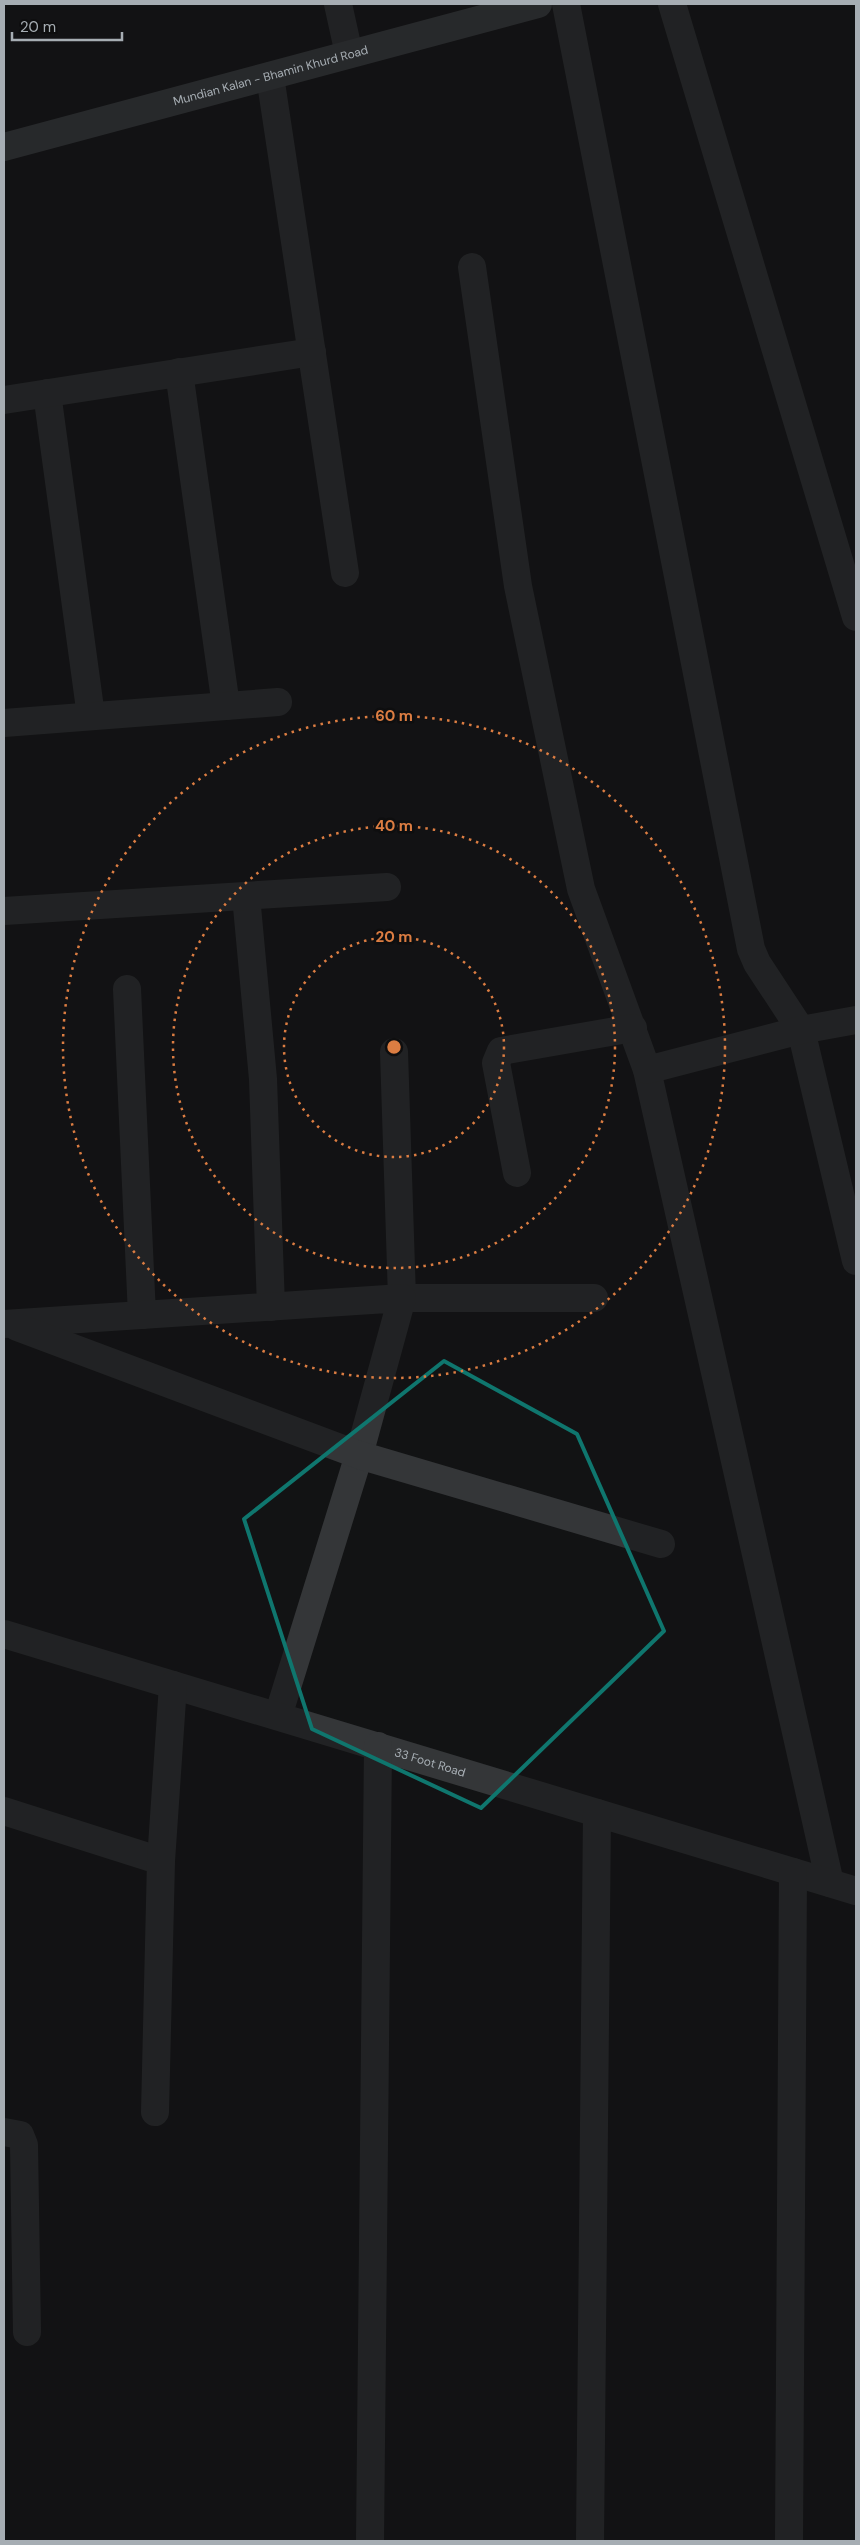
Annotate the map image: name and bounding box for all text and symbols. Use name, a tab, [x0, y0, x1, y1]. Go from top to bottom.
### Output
scale bar	[12, 10, 122, 42]
text: 20 m	[20, 17, 56, 37]
street label: Mundian Kalan - Bhamin Khurd Road	[171, 42, 370, 109]
text: 60 m	[375, 706, 413, 726]
text: 40 m	[375, 816, 413, 836]
text: 20 m	[376, 927, 412, 947]
centre of rings	[385, 1038, 403, 1056]
street label: 33 Foot Road	[393, 1744, 468, 1781]

